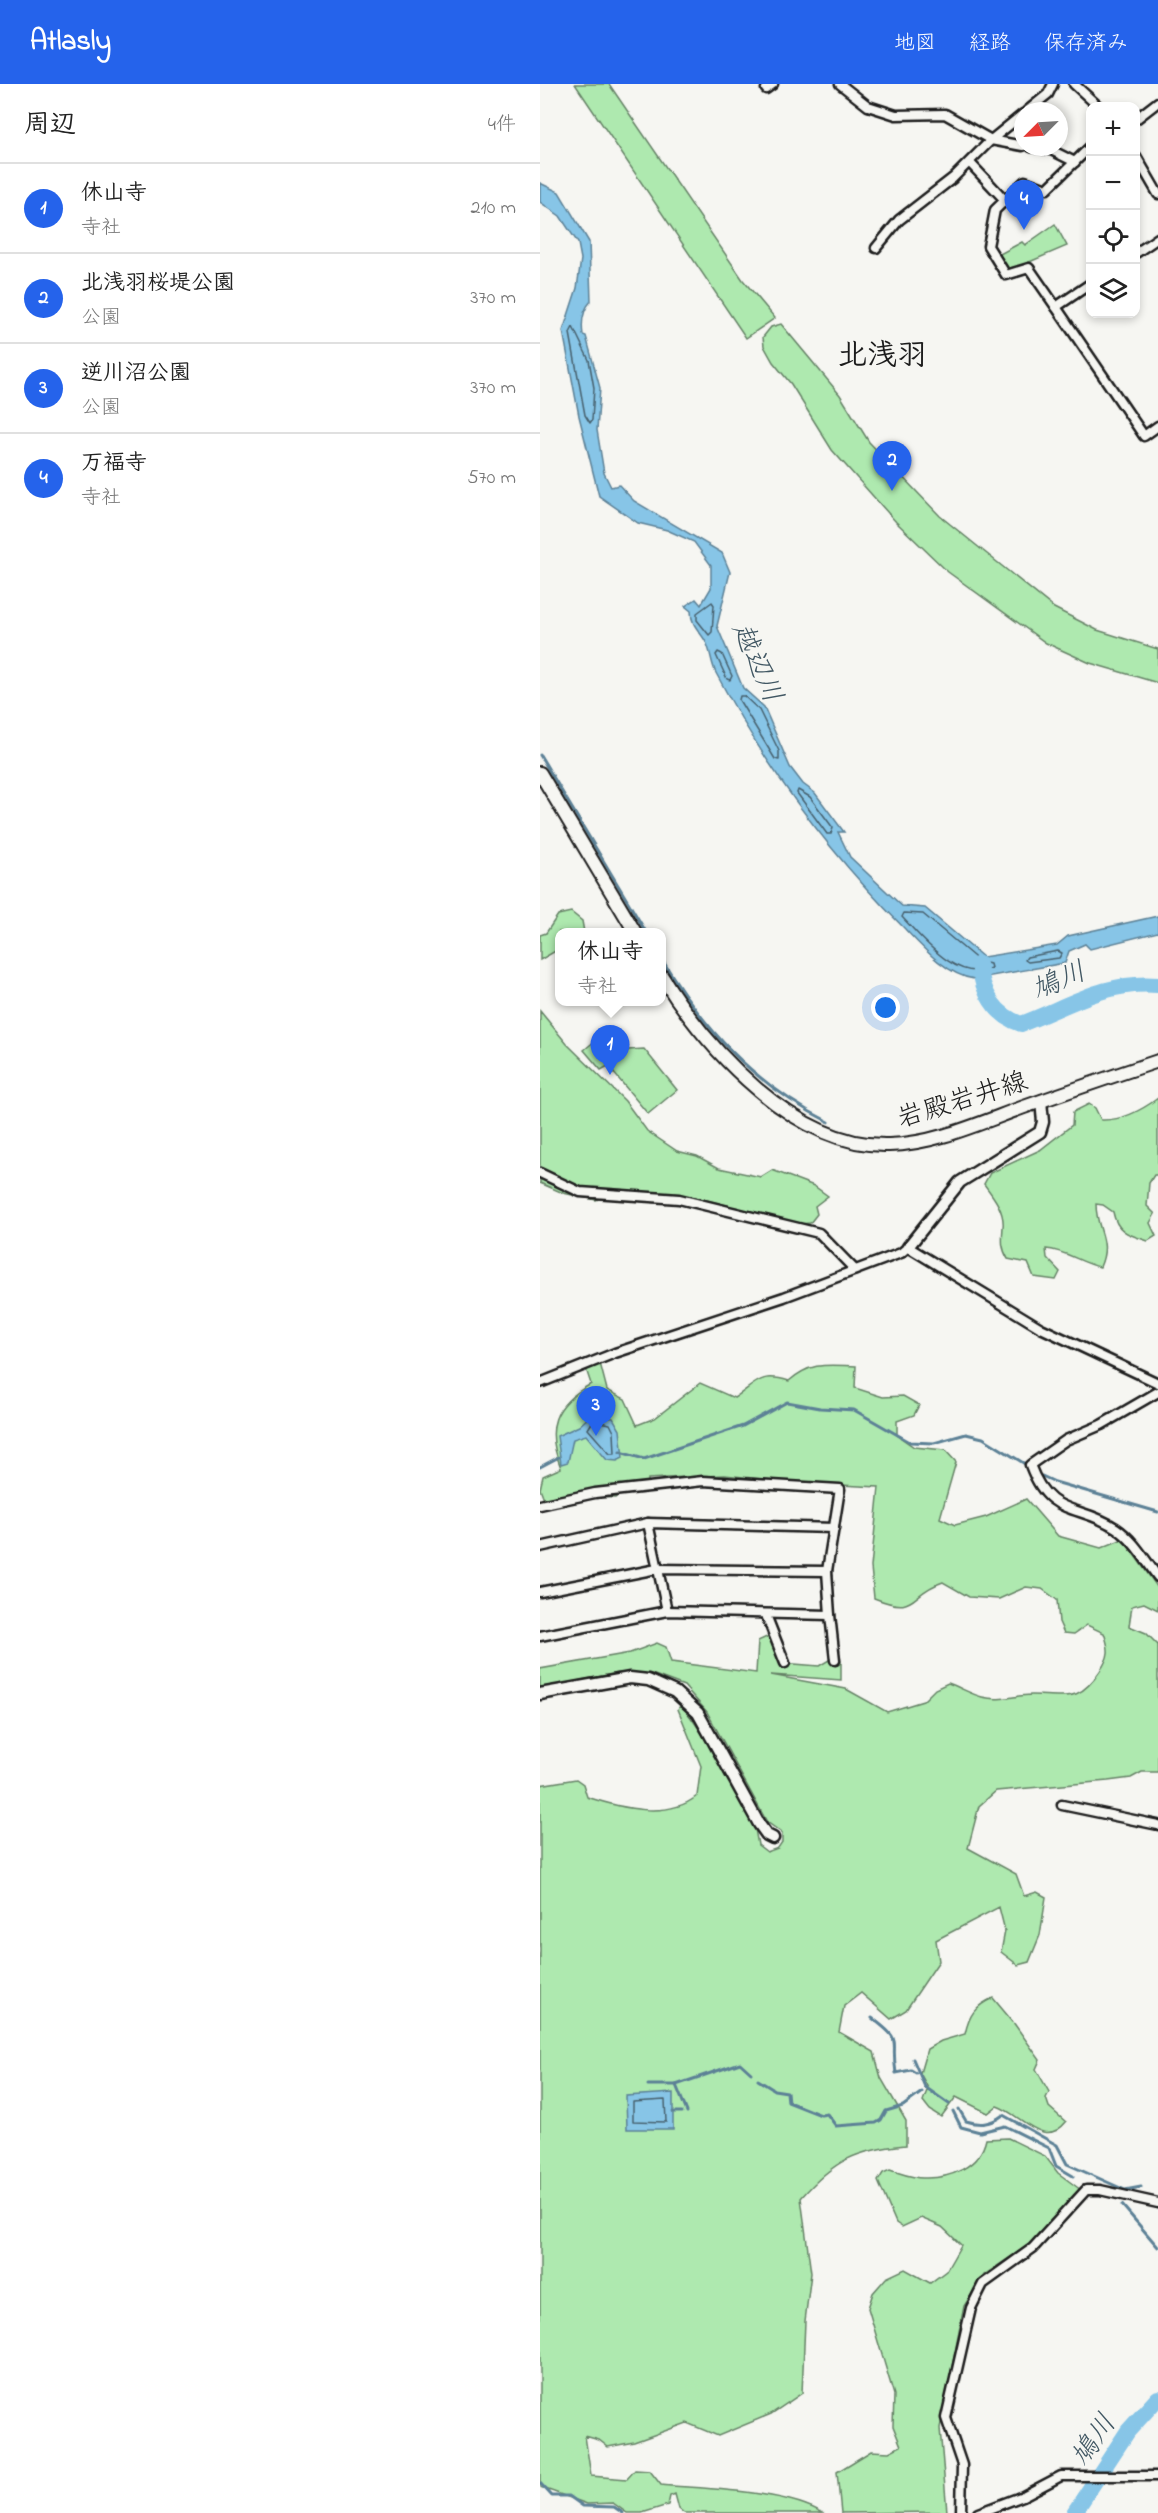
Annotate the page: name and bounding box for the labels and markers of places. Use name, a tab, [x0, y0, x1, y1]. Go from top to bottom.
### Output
pin: 4	[1004, 180, 1044, 230]
pin: 2	[872, 442, 912, 491]
pin: 1	[590, 1026, 630, 1075]
pin: 3	[576, 1386, 616, 1436]

